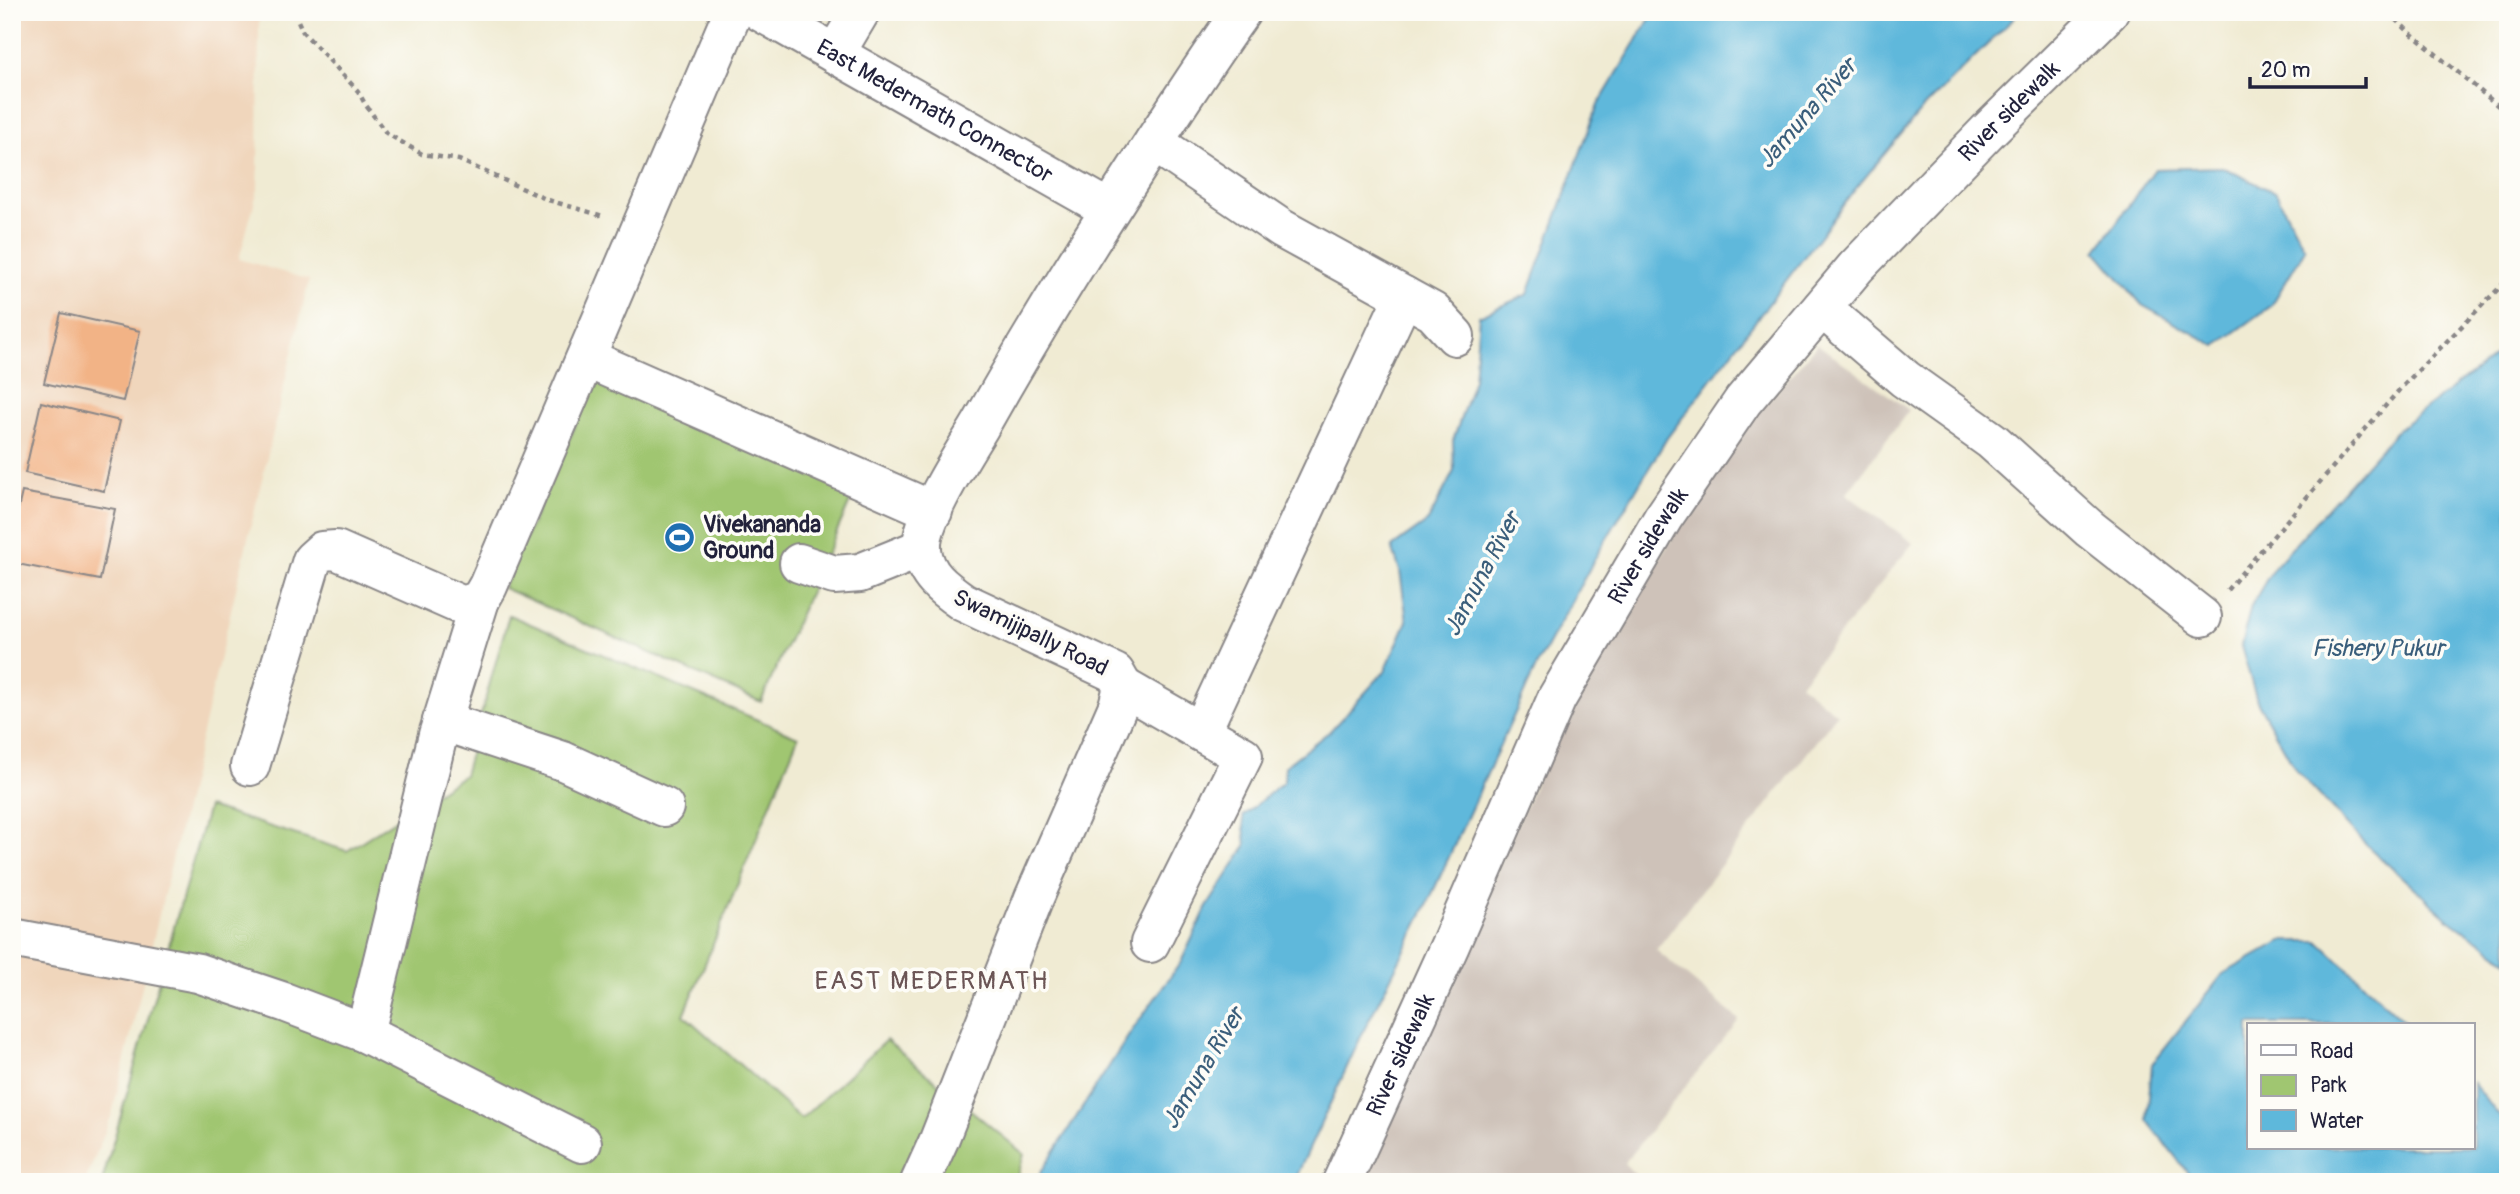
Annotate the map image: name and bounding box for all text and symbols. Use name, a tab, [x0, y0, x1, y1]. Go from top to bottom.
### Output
street label: East Medermath Connector	[811, 33, 1058, 189]
scale bar	[2250, 46, 2366, 90]
water label: Jamuna River	[1752, 50, 1865, 174]
street label: River sidewalk	[1952, 54, 2066, 168]
text: 20 m	[2261, 57, 2310, 84]
street label: River sidewalk	[1602, 481, 1695, 609]
water label: Jamuna River	[1438, 504, 1529, 641]
place label: Vivekananda Ground	[703, 510, 821, 565]
sports icon: Vivekananda Ground	[663, 520, 697, 554]
street label: Swamijipally Road	[949, 582, 1113, 683]
water label: Fishery Pukur	[2312, 634, 2448, 663]
district label: EAST MEDERMATH	[814, 965, 1050, 997]
street label: River sidewalk	[1360, 989, 1441, 1121]
water label: Jamuna River	[1156, 1000, 1253, 1134]
legend	[2247, 1023, 2474, 1148]
text: Road	[2310, 1038, 2354, 1065]
text: Park	[2310, 1072, 2347, 1099]
text: Water	[2310, 1108, 2364, 1135]

